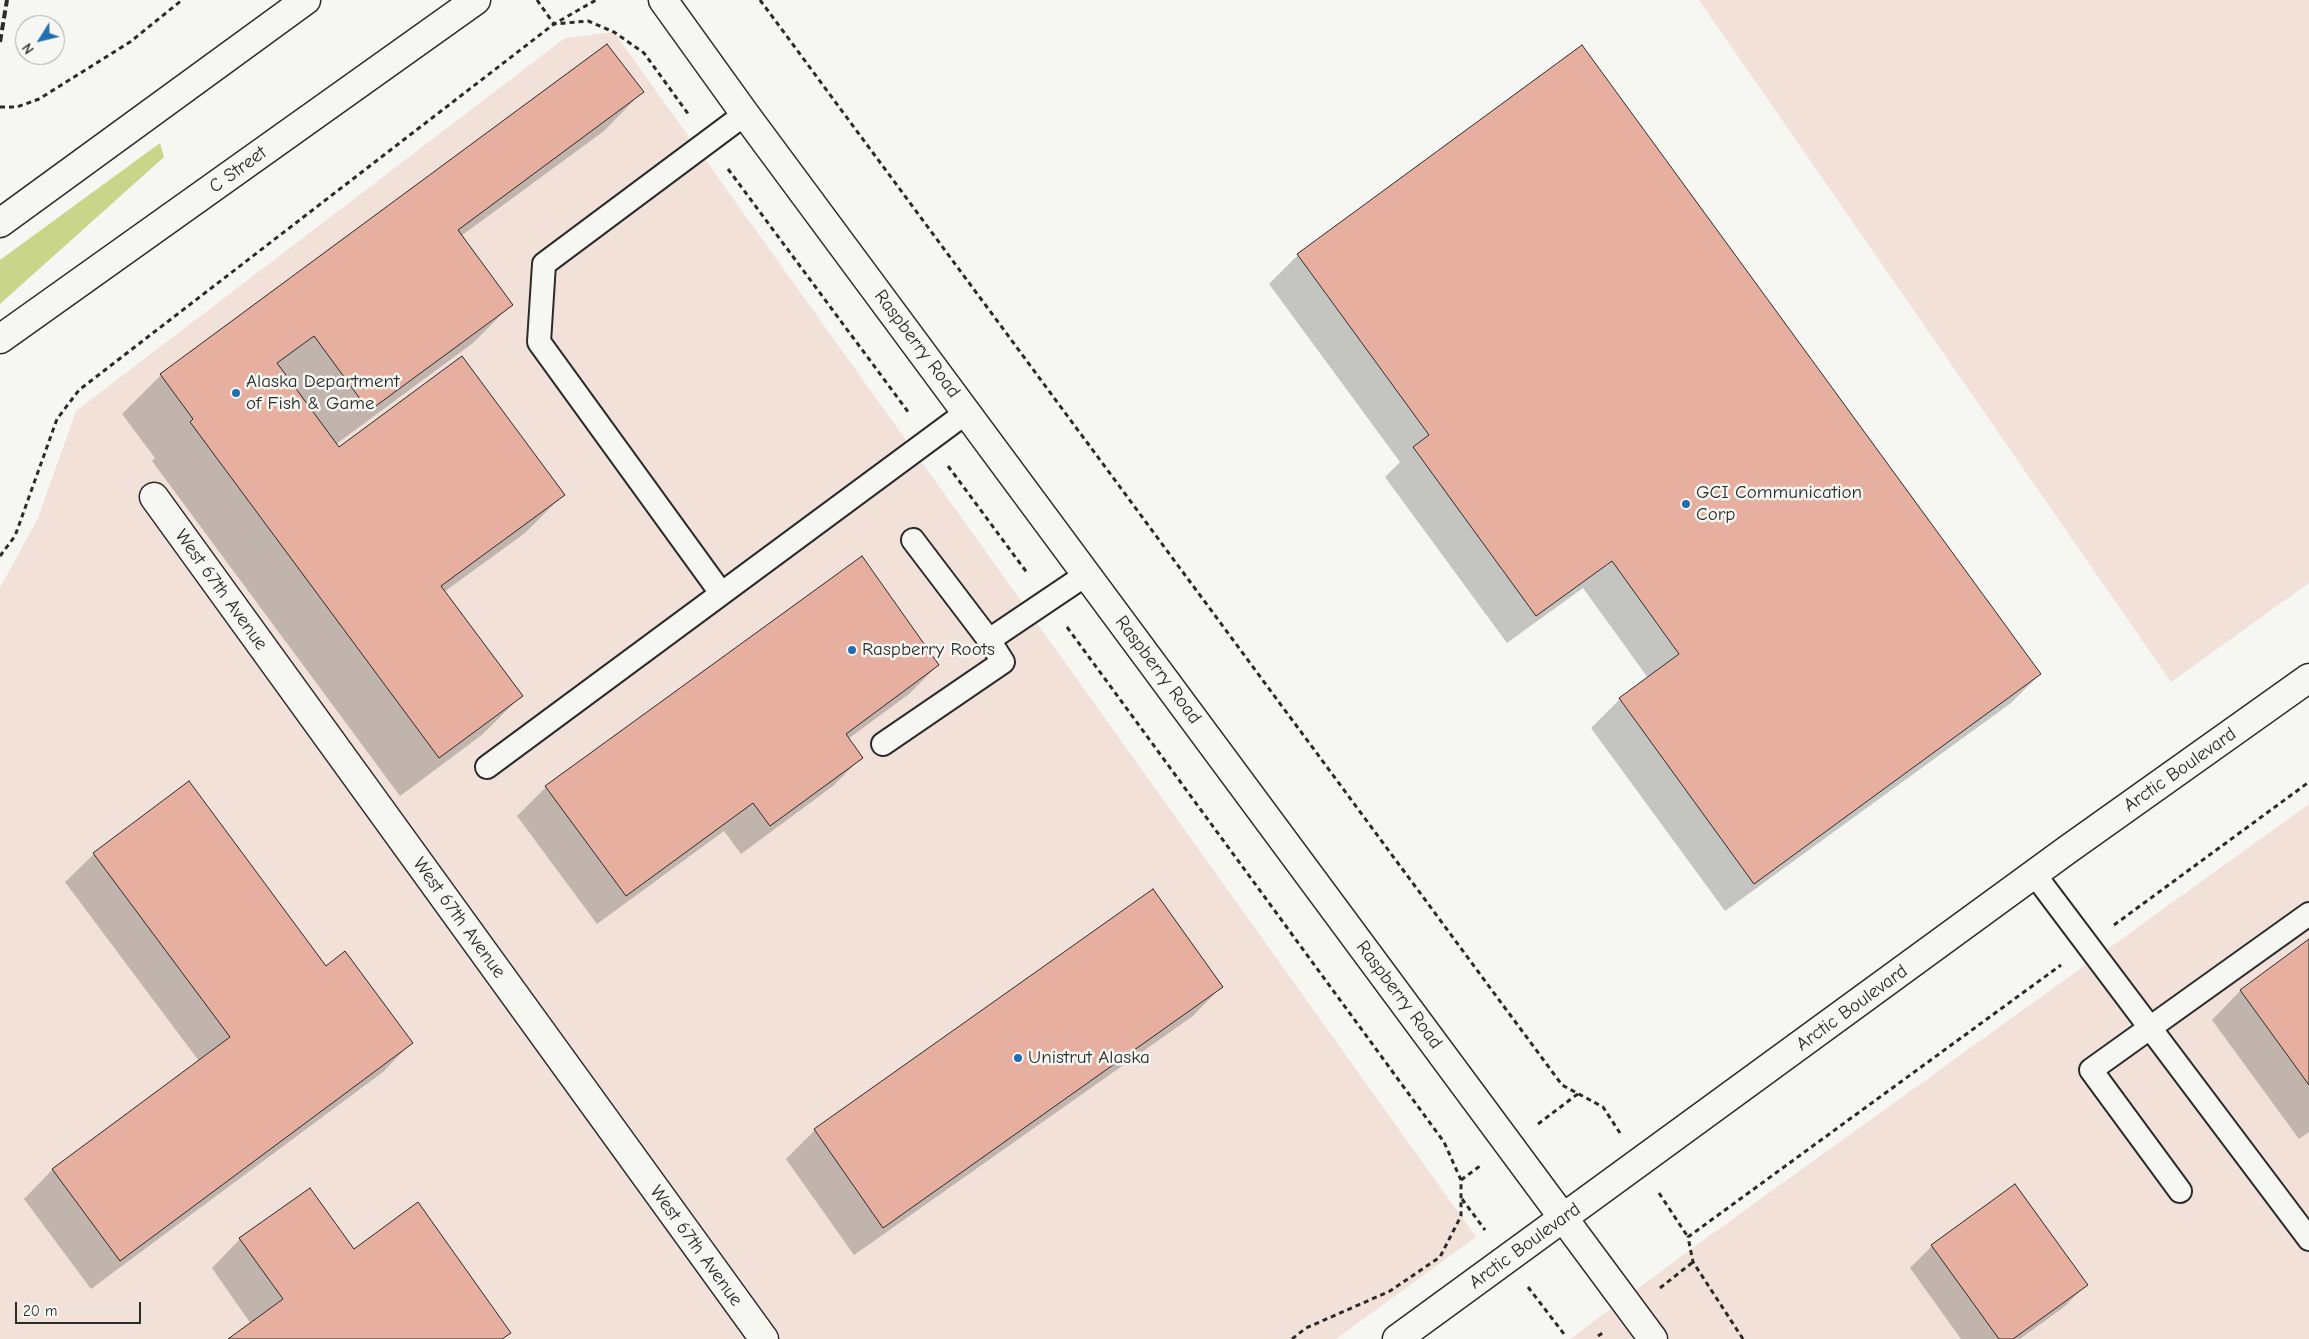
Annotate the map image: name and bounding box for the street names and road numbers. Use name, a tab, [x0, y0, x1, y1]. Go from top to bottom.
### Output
street label: C Street	[205, 142, 271, 198]
street label: Raspberry Road	[869, 285, 965, 403]
street label: West 67th Avenue	[170, 525, 272, 655]
street label: Raspberry Road	[1110, 611, 1206, 729]
street label: Arctic Boulevard	[2119, 723, 2241, 817]
street label: West 67th Avenue	[408, 853, 510, 983]
street label: Raspberry Road	[1351, 936, 1447, 1054]
street label: Arctic Boulevard	[1792, 960, 1912, 1056]
street label: West 67th Avenue	[645, 1181, 747, 1311]
street label: Arctic Boulevard	[1465, 1198, 1585, 1294]

